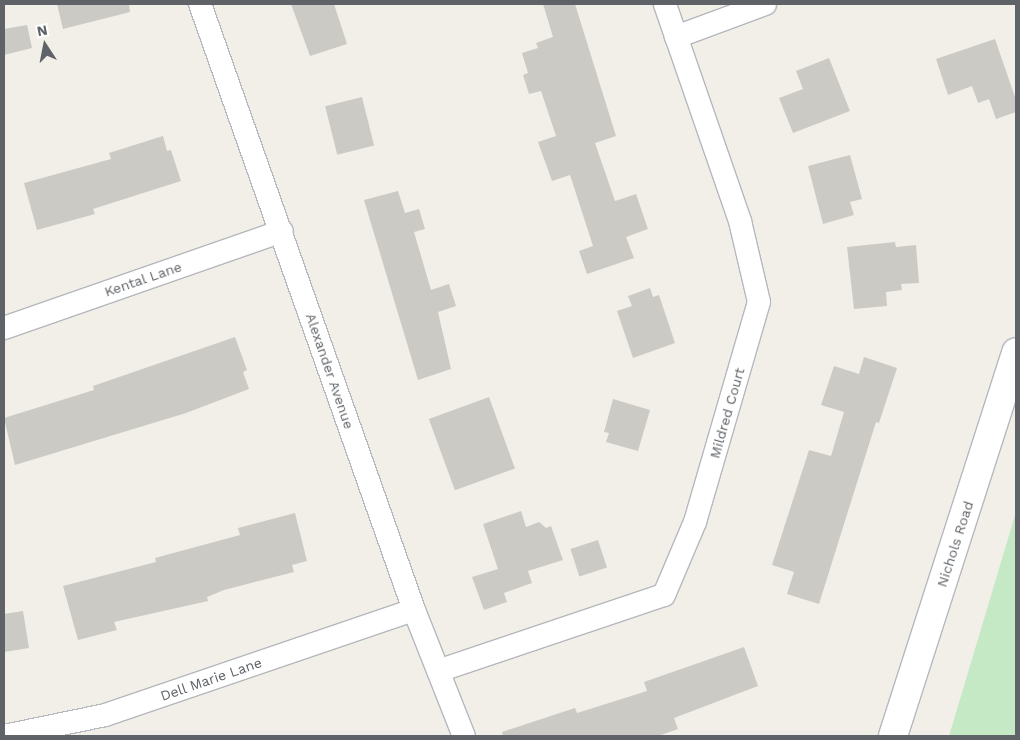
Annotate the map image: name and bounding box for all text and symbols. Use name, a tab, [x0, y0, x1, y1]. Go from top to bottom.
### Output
north arrow	[20, 20, 70, 70]
text: N	[36, 21, 49, 39]
street label: Kental Lane	[102, 258, 184, 300]
street label: Alexander Avenue	[302, 311, 358, 431]
street label: Mildred Court	[706, 366, 748, 460]
street label: Nichols Road	[933, 499, 977, 589]
street label: Dell Marie Lane	[158, 654, 264, 704]

